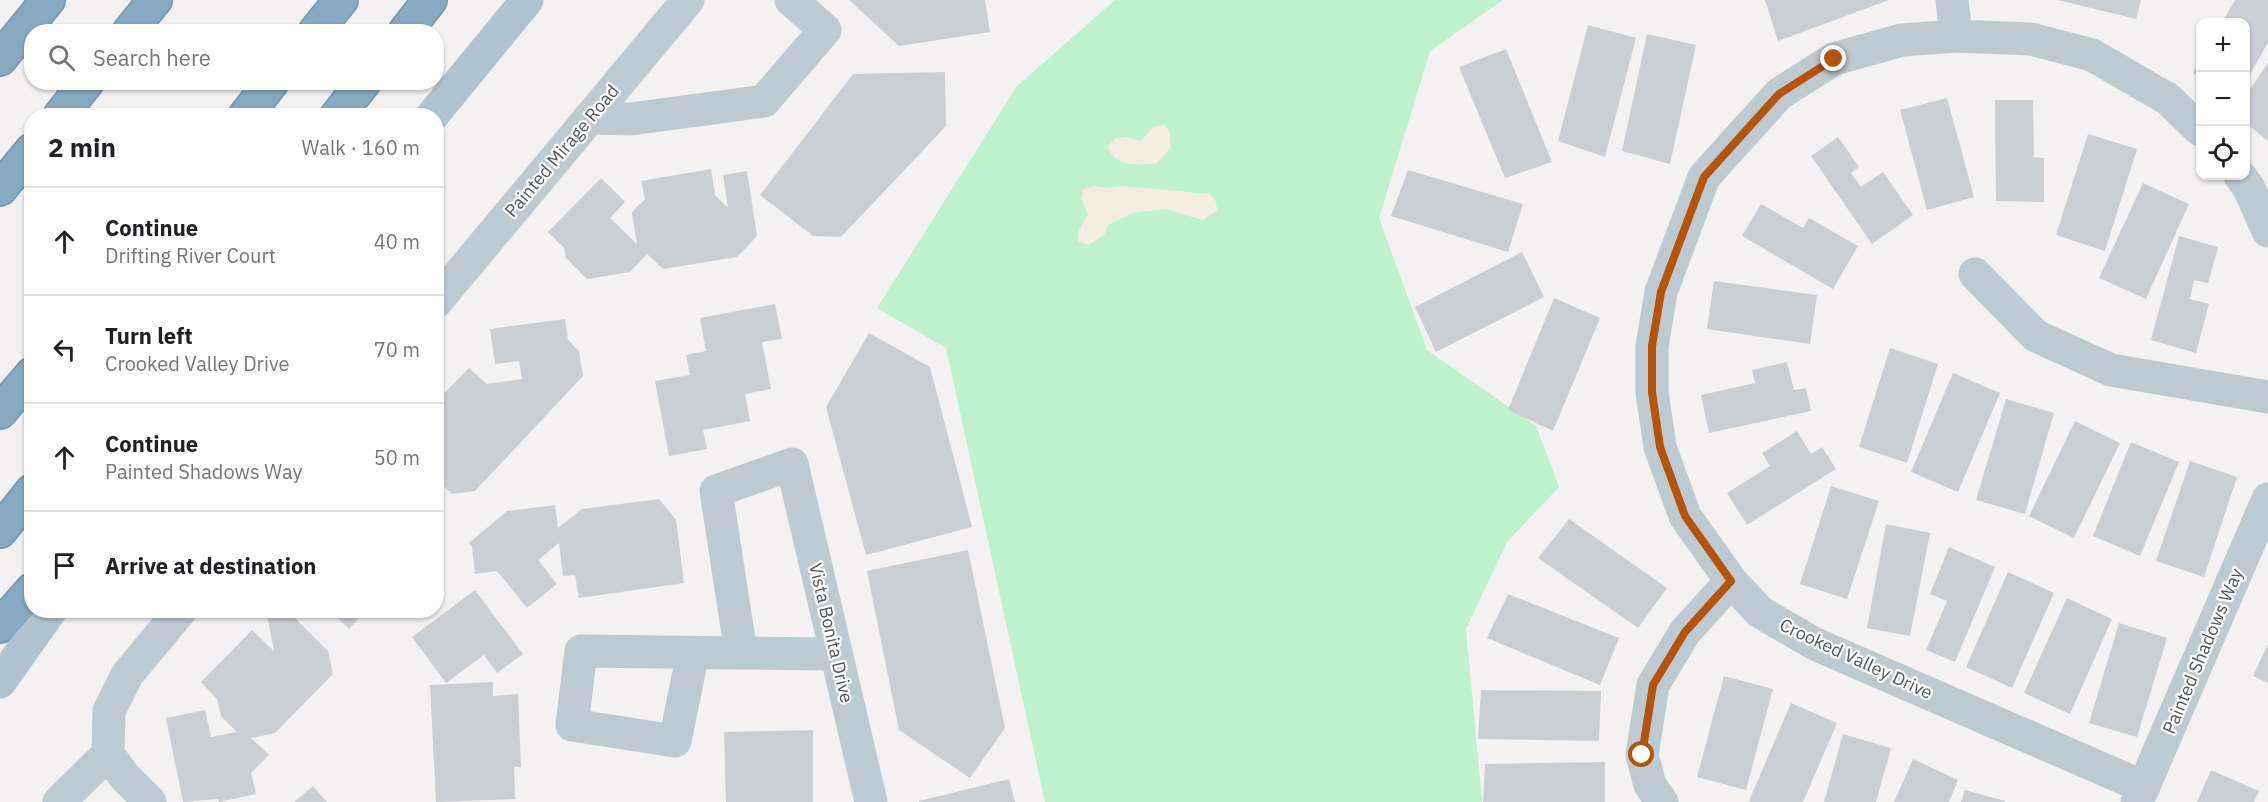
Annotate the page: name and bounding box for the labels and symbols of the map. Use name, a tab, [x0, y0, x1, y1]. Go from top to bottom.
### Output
route end	[1820, 45, 1846, 71]
street label: Painted Mirage Road	[499, 80, 624, 222]
street label: Vista Bonita Drive	[804, 561, 859, 705]
street label: Painted Shadows Way	[2157, 564, 2248, 737]
street label: Crooked Valley Drive	[1776, 613, 1936, 704]
route start	[1628, 741, 1654, 767]

